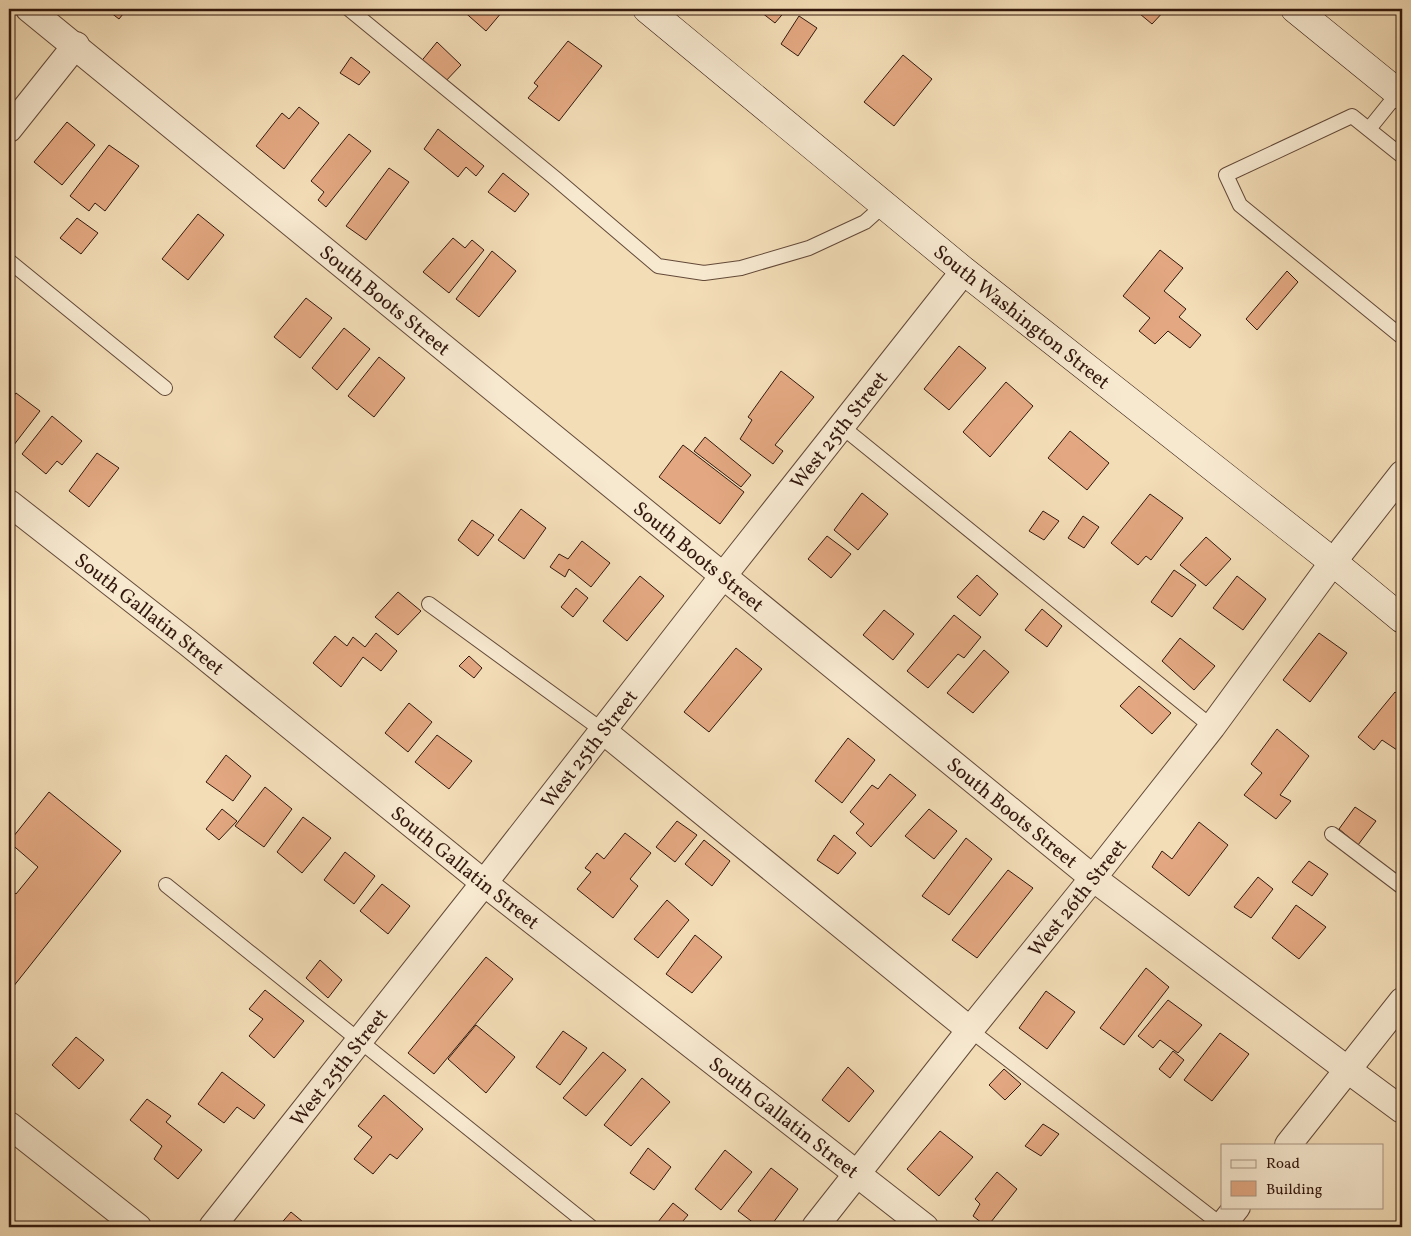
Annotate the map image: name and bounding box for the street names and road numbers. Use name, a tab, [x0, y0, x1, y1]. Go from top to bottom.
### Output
street label: South Washington Street	[926, 239, 1115, 397]
street label: South Boots Street	[313, 240, 455, 364]
street label: West 25th Street	[785, 366, 896, 496]
street label: South Boots Street	[626, 496, 769, 620]
street label: South Gallatin Street	[68, 547, 229, 683]
street label: West 25th Street	[535, 685, 645, 815]
street label: South Boots Street	[940, 752, 1083, 876]
street label: South Gallatin Street	[384, 801, 545, 937]
street label: West 26th Street	[1023, 834, 1134, 964]
street label: West 25th Street	[285, 1003, 396, 1133]
street label: South Gallatin Street	[702, 1051, 864, 1186]

